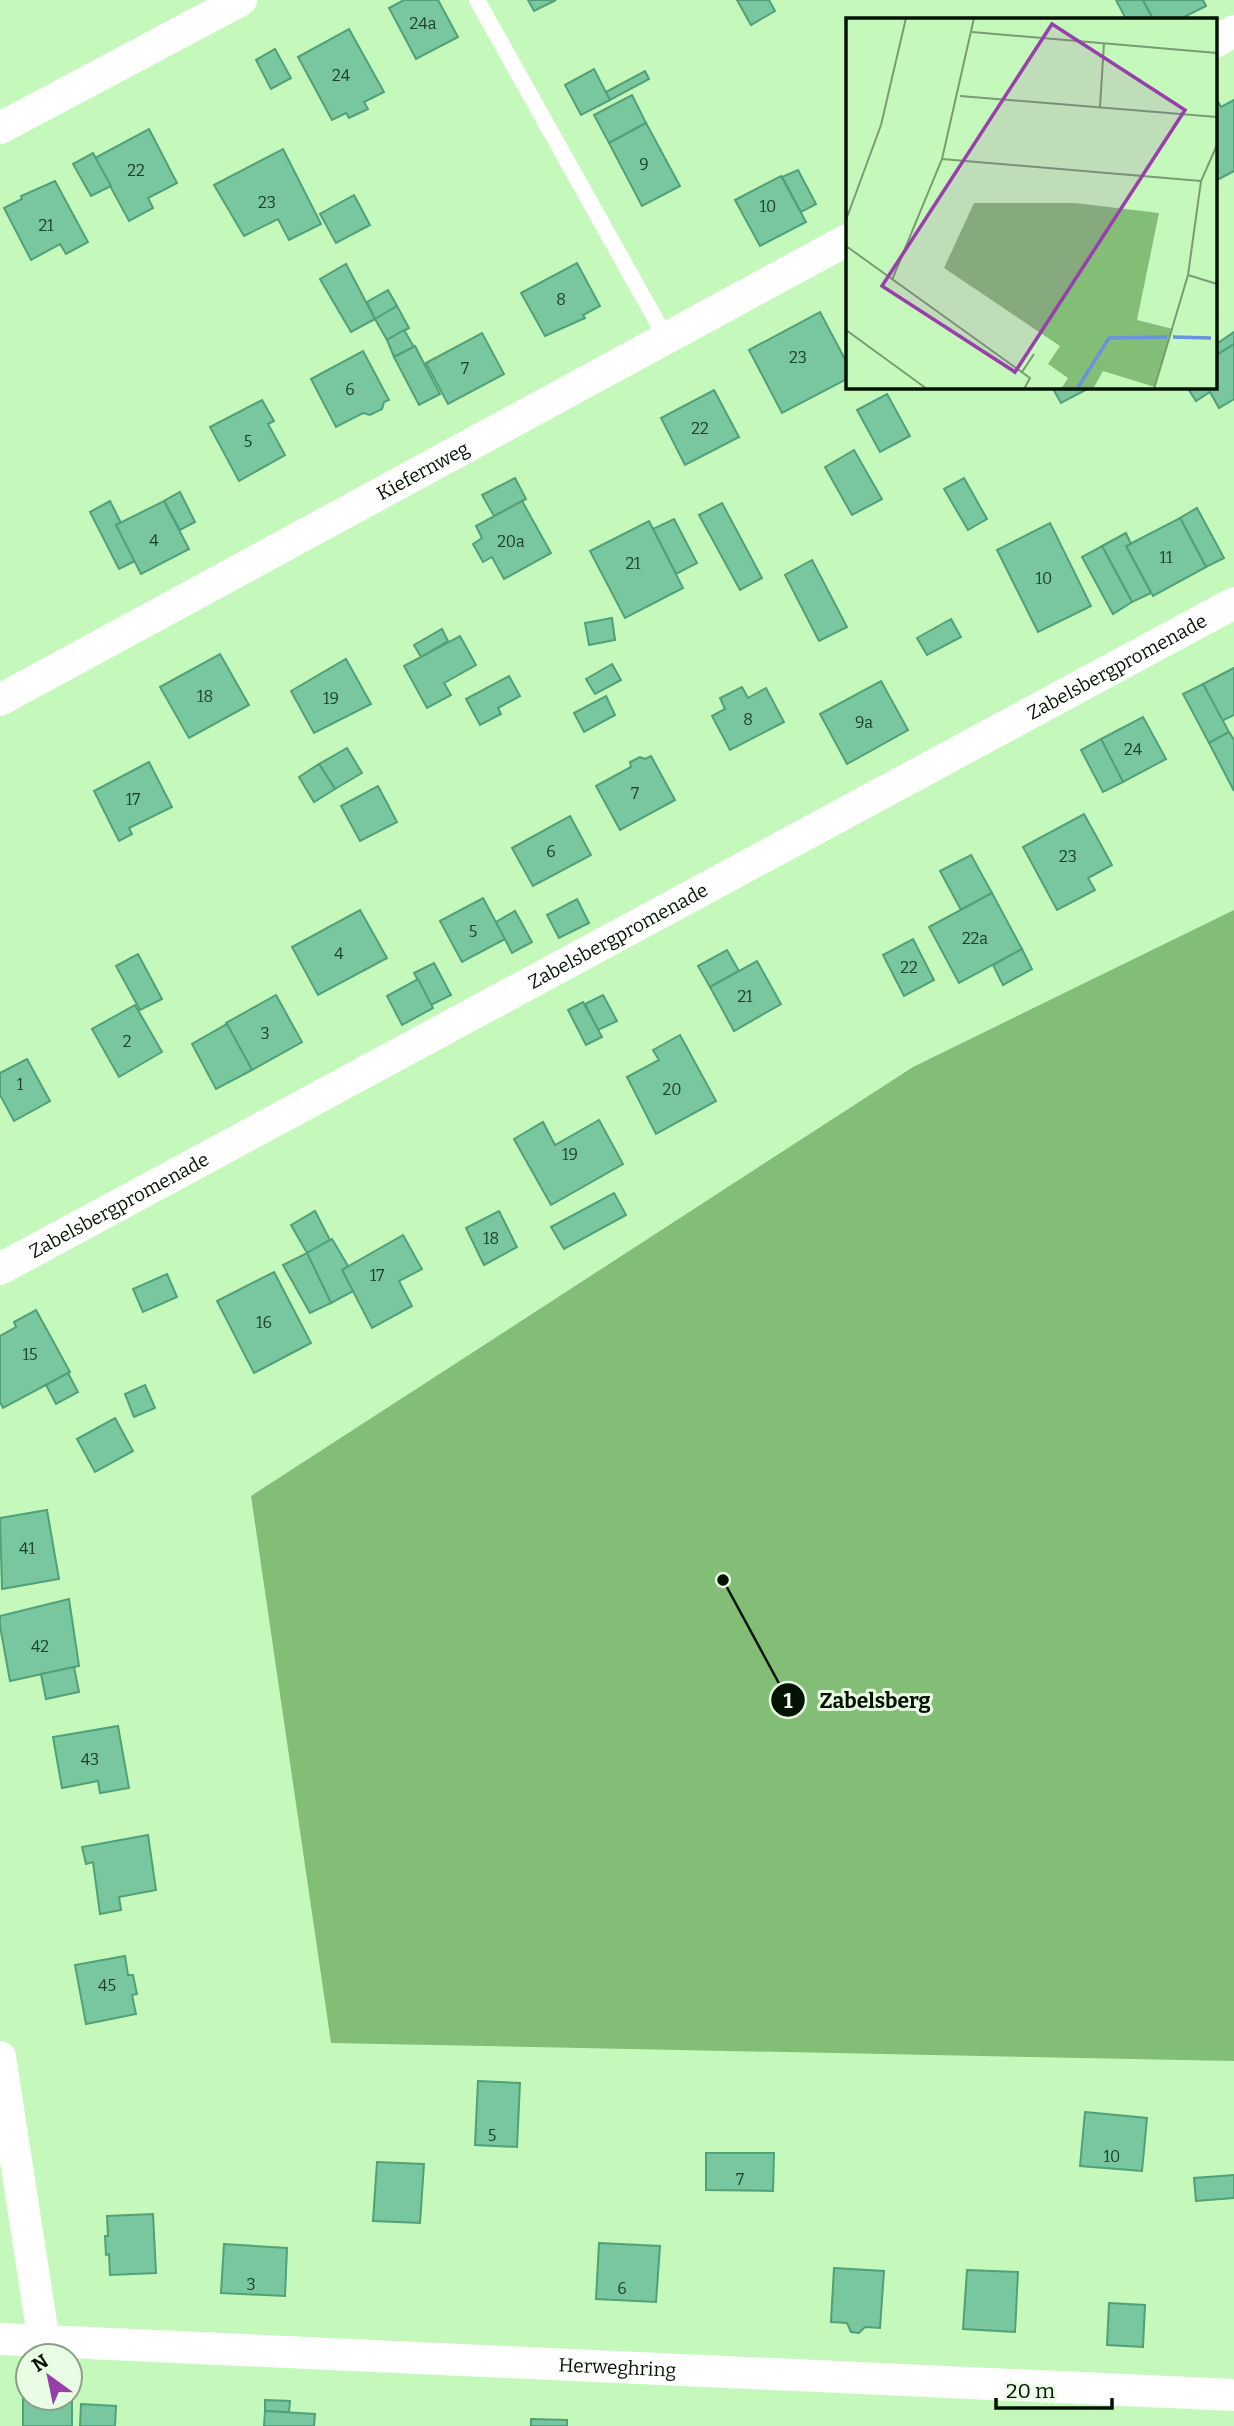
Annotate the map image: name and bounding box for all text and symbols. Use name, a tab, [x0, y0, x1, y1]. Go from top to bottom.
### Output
house number: 24a	[410, 14, 437, 33]
inset map	[846, 18, 1216, 388]
house number: 24	[332, 66, 351, 85]
house number: 9	[639, 155, 649, 174]
house number: 22	[127, 161, 145, 180]
house number: 23	[258, 193, 276, 212]
house number: 10	[760, 197, 776, 216]
house number: 21	[38, 216, 54, 235]
house number: 8	[556, 290, 566, 309]
house number: 23	[789, 348, 807, 367]
house number: 7	[461, 359, 469, 378]
house number: 6	[345, 380, 355, 399]
house number: 22	[691, 419, 709, 438]
house number: 5	[244, 432, 252, 451]
street label: Kiefernweg	[373, 436, 473, 505]
house number: 4	[149, 531, 159, 550]
house number: 20a	[497, 532, 525, 551]
house number: 11	[1160, 548, 1173, 567]
house number: 21	[625, 554, 641, 573]
house number: 10	[1036, 569, 1052, 588]
street label: Zabelsbergpromenade	[1023, 608, 1211, 724]
house number: 18	[197, 687, 213, 706]
house number: 19	[323, 689, 339, 708]
house number: 8	[743, 710, 753, 729]
house number: 9a	[855, 713, 873, 732]
house number: 24	[1124, 740, 1143, 759]
house number: 7	[631, 784, 639, 803]
house number: 17	[126, 790, 140, 809]
house number: 6	[546, 842, 556, 861]
house number: 23	[1059, 847, 1077, 866]
street label: Zabelsbergpromenade	[524, 878, 712, 993]
house number: 5	[469, 922, 477, 941]
house number: 22a	[962, 929, 988, 948]
house number: 4	[334, 944, 344, 963]
house number: 22	[900, 958, 918, 977]
house number: 21	[737, 987, 753, 1006]
house number: 3	[260, 1024, 270, 1043]
house number: 2	[123, 1032, 131, 1051]
house number: 1	[17, 1075, 24, 1094]
house number: 20	[663, 1080, 681, 1099]
house number: 19	[562, 1145, 578, 1164]
street label: Zabelsbergpromenade	[25, 1147, 213, 1263]
house number: 18	[483, 1229, 499, 1248]
house number: 17	[370, 1266, 384, 1285]
house number: 16	[256, 1313, 272, 1332]
house number: 15	[22, 1345, 38, 1364]
house number: 41	[19, 1539, 35, 1558]
house number: 42	[31, 1637, 49, 1656]
callout: Zabelsberg	[770, 1679, 944, 1721]
text: 1	[783, 1688, 793, 1714]
text: Zabelsberg	[819, 1688, 931, 1714]
house number: 43	[81, 1750, 99, 1769]
house number: 45	[98, 1976, 116, 1995]
house number: 5	[488, 2126, 496, 2145]
house number: 10	[1104, 2147, 1120, 2166]
house number: 7	[736, 2170, 744, 2189]
house number: 3	[246, 2275, 256, 2294]
house number: 6	[617, 2279, 627, 2298]
north arrow	[14, 2342, 84, 2412]
text: N	[28, 2349, 53, 2377]
street label: Herweghring	[558, 2353, 677, 2381]
scale bar	[996, 2366, 1112, 2410]
text: 20 m	[1006, 2378, 1055, 2404]

